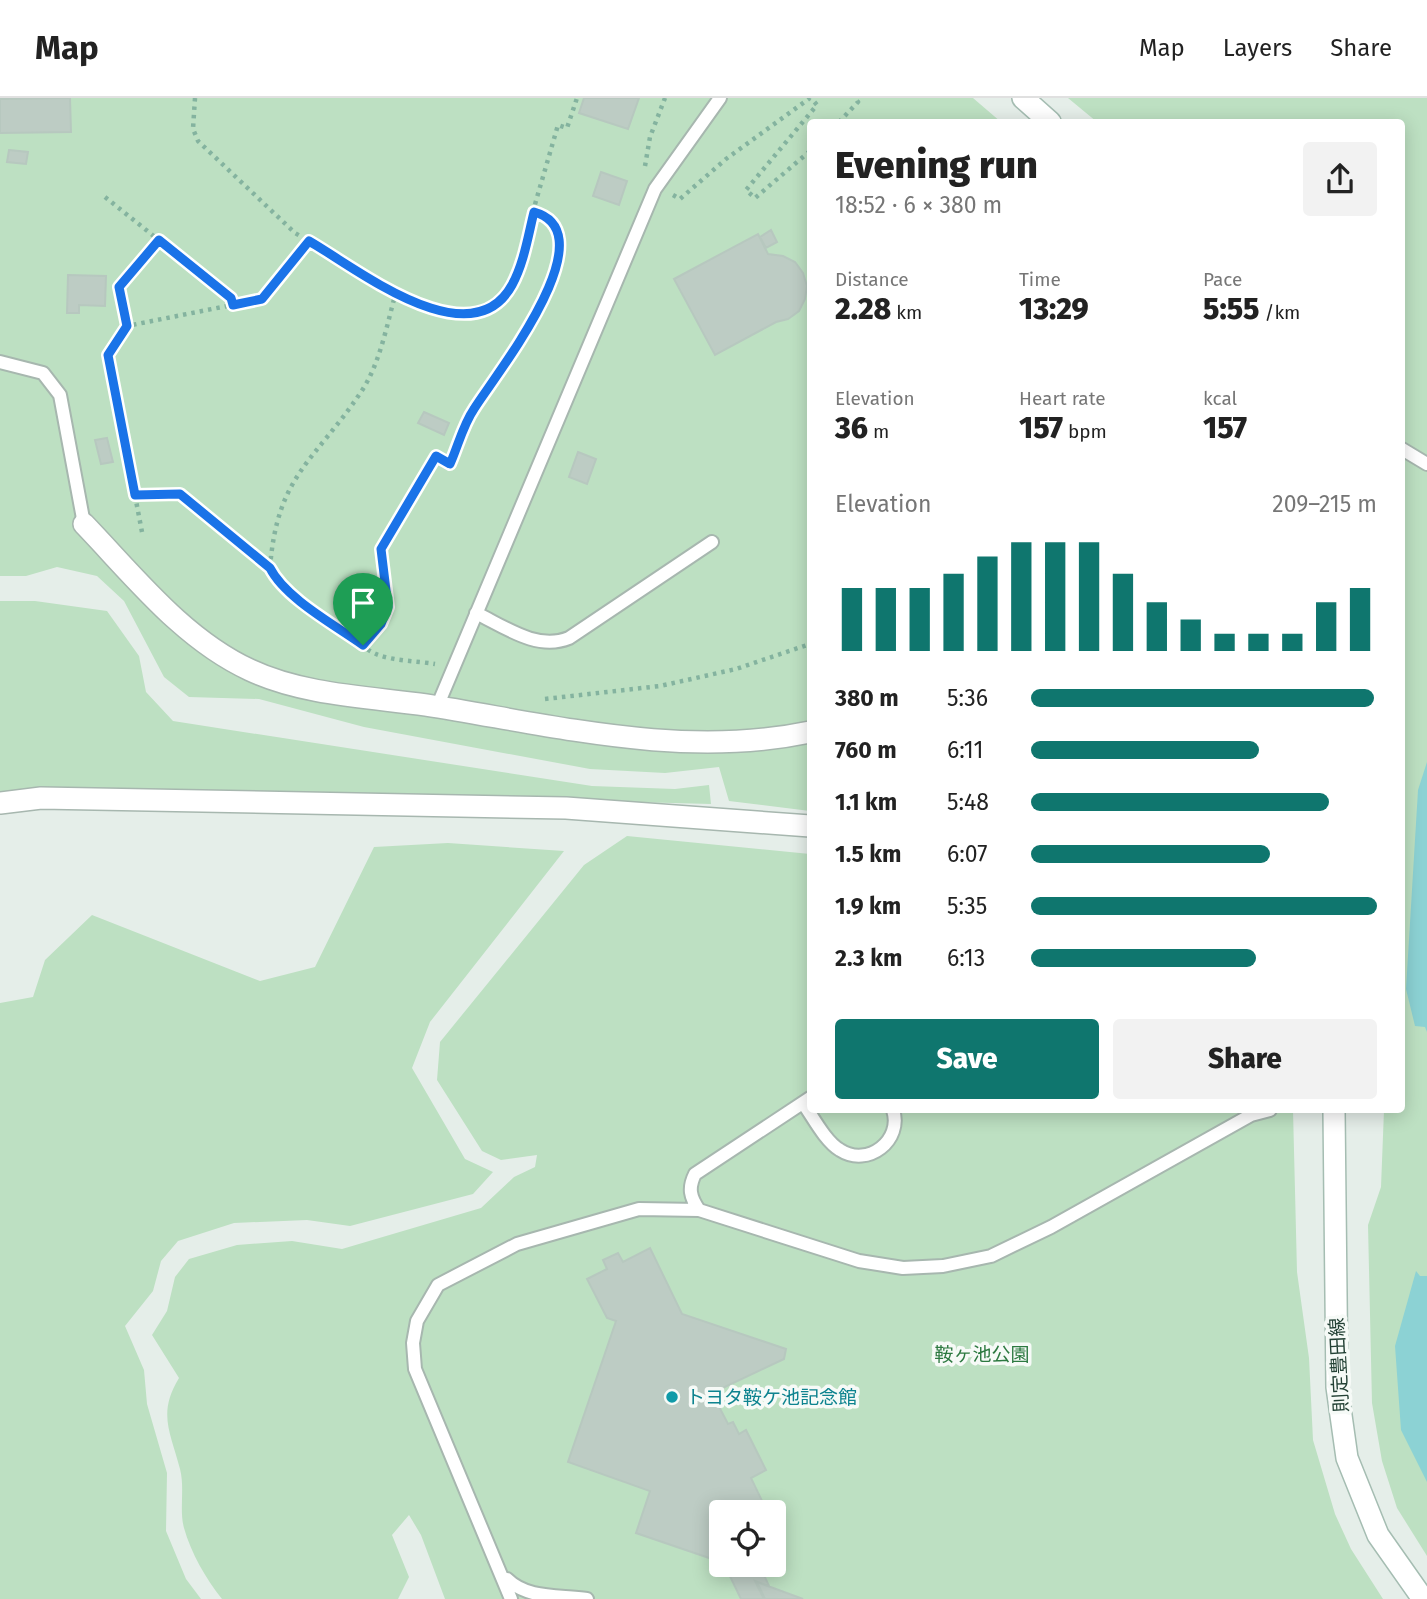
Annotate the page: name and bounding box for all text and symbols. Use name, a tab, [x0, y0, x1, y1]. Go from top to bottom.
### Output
text: Map	[35, 28, 99, 68]
text: Map	[1139, 34, 1185, 62]
text: Layers	[1223, 34, 1292, 62]
text: Share	[1330, 34, 1392, 62]
text: Evening run	[835, 142, 1038, 188]
button: share	[1303, 142, 1377, 216]
text: 18:52 · 6 × 380 m	[835, 191, 1002, 219]
text: Distance	[835, 268, 909, 291]
text: Time	[1019, 268, 1061, 291]
text: Pace	[1203, 268, 1242, 291]
text: 2.28	[835, 291, 891, 327]
text: 13:29	[1019, 291, 1089, 327]
text: 5:55	[1203, 291, 1259, 327]
text: km	[891, 301, 922, 324]
text: /km	[1259, 301, 1300, 324]
text: Elevation	[835, 387, 915, 410]
text: Heart rate	[1019, 387, 1106, 410]
text: kcal	[1203, 387, 1237, 410]
text: 36	[835, 410, 868, 446]
text: 157	[1019, 410, 1063, 446]
text: 157	[1203, 410, 1247, 446]
text: m	[868, 420, 889, 443]
text: bpm	[1063, 420, 1107, 443]
text: Elevation	[835, 490, 931, 518]
text: 209–215 m	[1272, 490, 1377, 518]
pin	[333, 573, 393, 645]
icon: arrive	[344, 584, 382, 622]
text: 380 m	[835, 684, 899, 712]
text: 5:36	[947, 684, 988, 712]
text: 760 m	[835, 736, 897, 764]
text: 6:11	[947, 736, 983, 764]
text: 1.1 km	[835, 788, 897, 816]
text: 5:48	[947, 788, 989, 816]
text: 1.5 km	[835, 840, 901, 868]
text: 6:07	[947, 840, 987, 868]
text: 1.9 km	[835, 892, 901, 920]
text: 5:35	[947, 892, 987, 920]
text: 2.3 km	[835, 944, 902, 972]
text: 6:13	[947, 944, 985, 972]
button: Save	[835, 1019, 1099, 1099]
button: Share	[1113, 1019, 1377, 1099]
street label: 則定豊田線	[1325, 1317, 1353, 1413]
park label: 鞍ヶ池公園	[934, 1343, 1030, 1366]
place label: トヨタ鞍ケ池記念館	[686, 1386, 857, 1409]
marker: トヨタ鞍ケ池記念館	[664, 1389, 680, 1405]
map controls	[709, 1500, 786, 1577]
button: locate	[709, 1500, 786, 1577]

